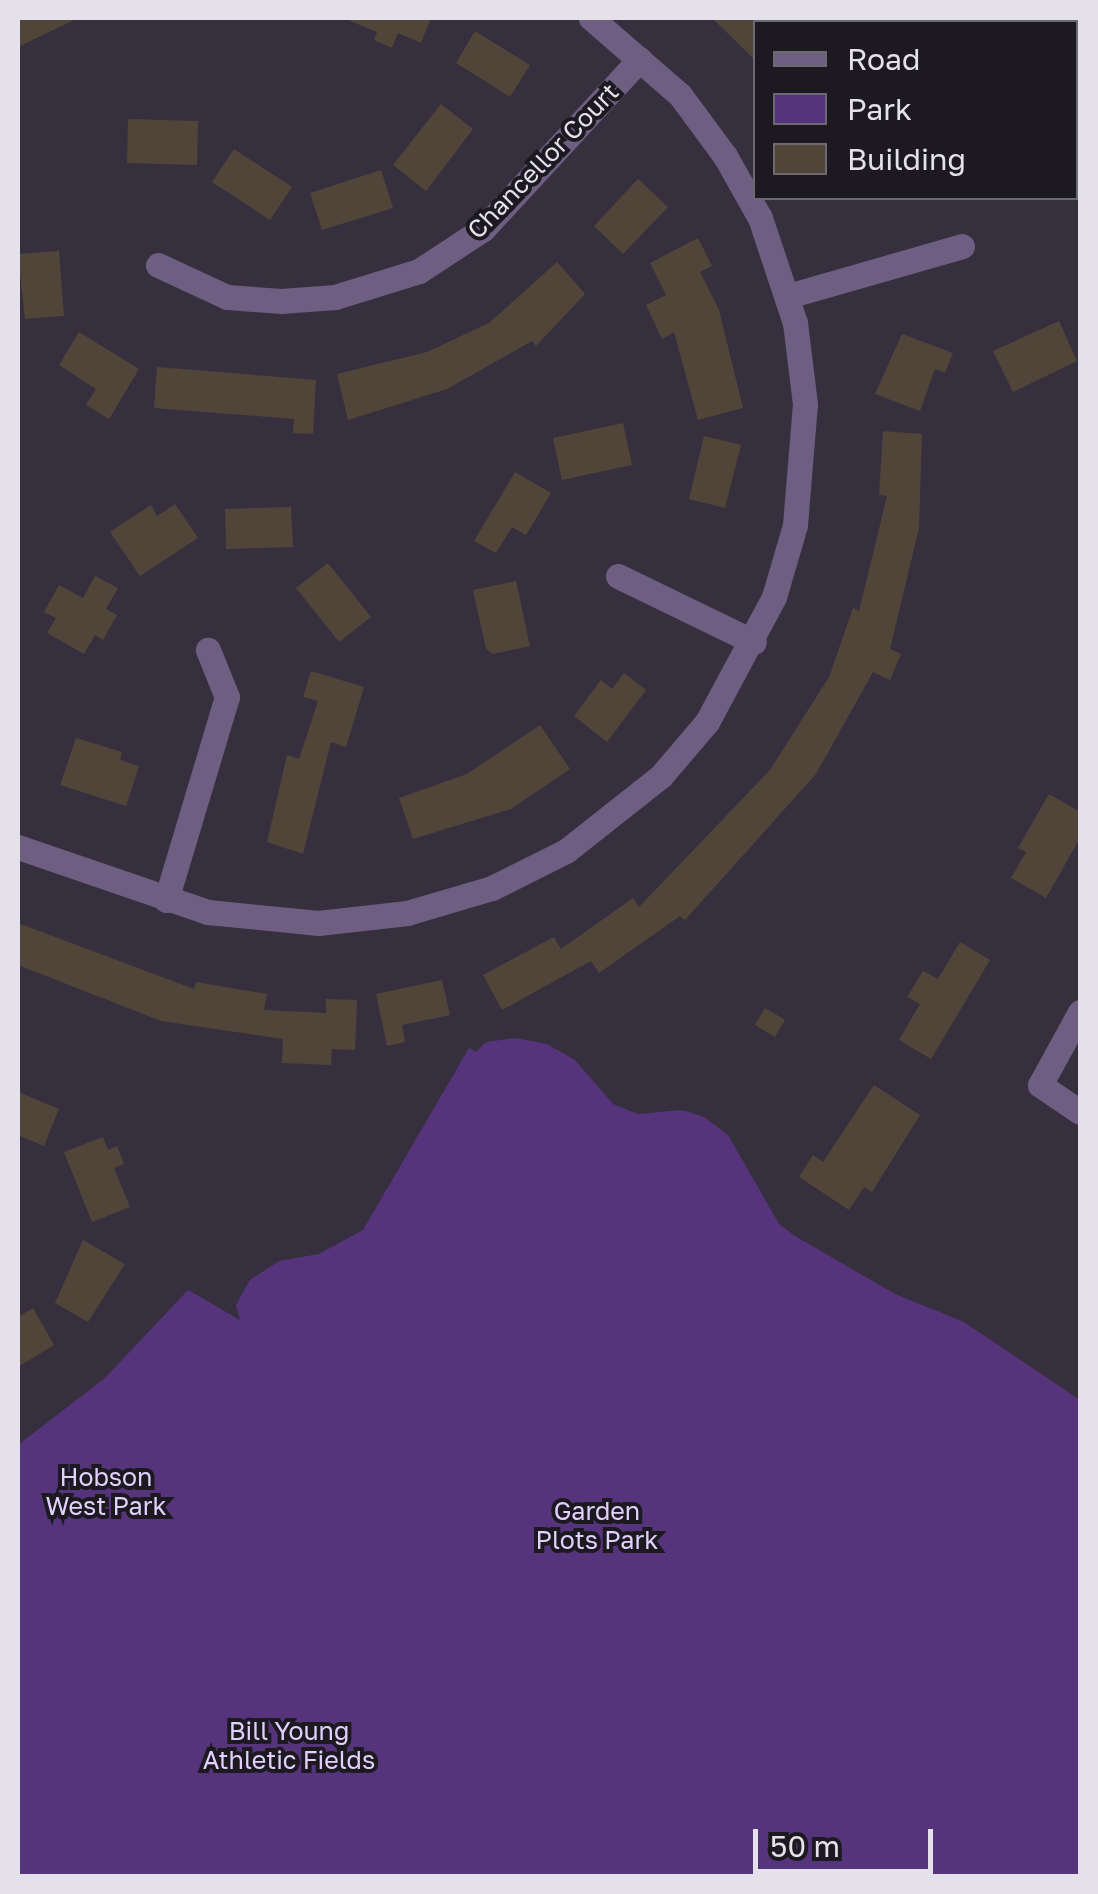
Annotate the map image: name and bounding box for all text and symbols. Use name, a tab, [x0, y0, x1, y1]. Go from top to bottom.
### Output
legend	[753, 20, 1078, 200]
text: Road	[847, 41, 921, 77]
street label: Chancellor Court	[461, 77, 625, 245]
text: Park	[847, 91, 912, 127]
text: Building	[847, 141, 966, 177]
park label: Hobson West Park	[45, 1463, 167, 1522]
park label: Garden Plots Park	[536, 1497, 658, 1556]
park label: Bill Young Athletic Fields	[203, 1717, 375, 1776]
scale bar	[758, 1809, 938, 1871]
text: 50 m	[770, 1828, 840, 1864]

